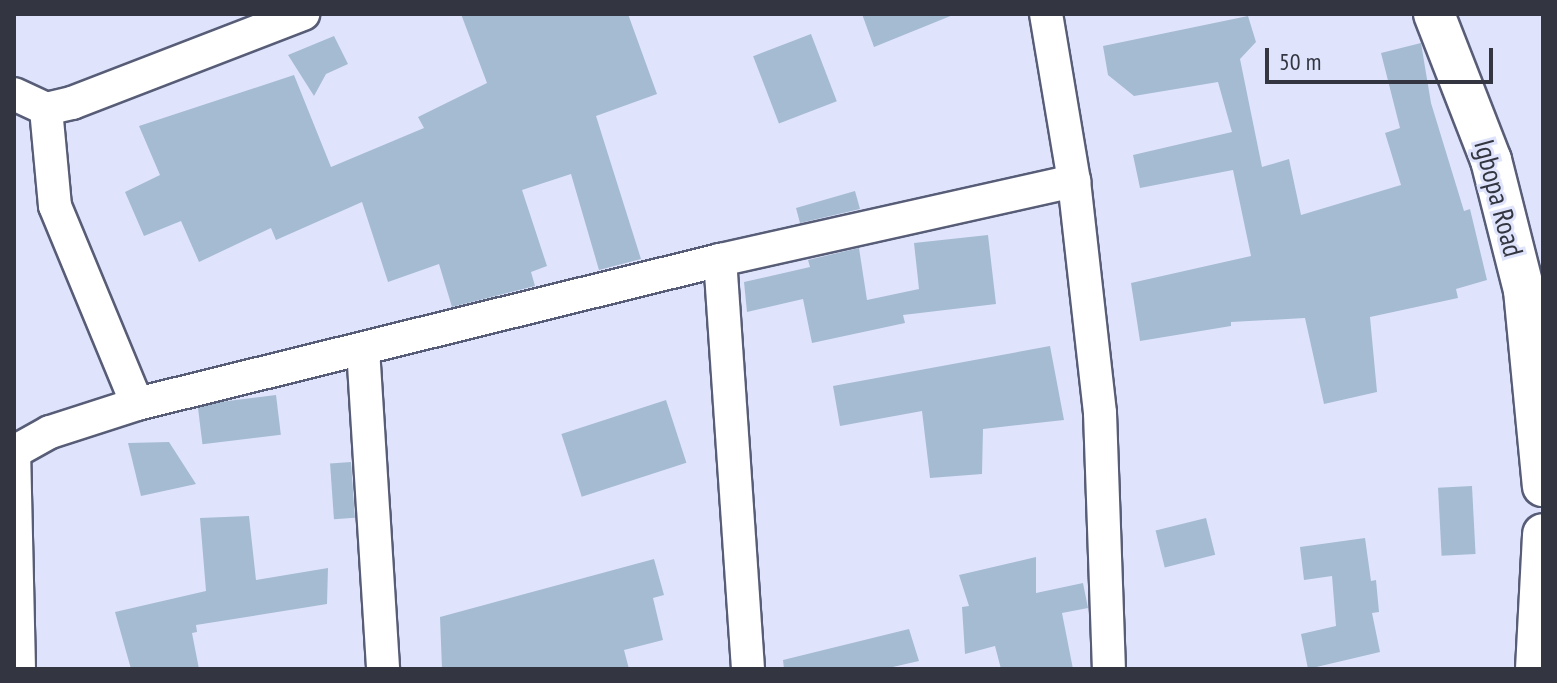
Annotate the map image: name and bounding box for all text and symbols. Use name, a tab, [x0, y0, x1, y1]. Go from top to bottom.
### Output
scale bar	[1269, 32, 1497, 82]
text: 50 m	[1279, 46, 1321, 77]
street label: Igbopa Road	[1467, 136, 1531, 260]

